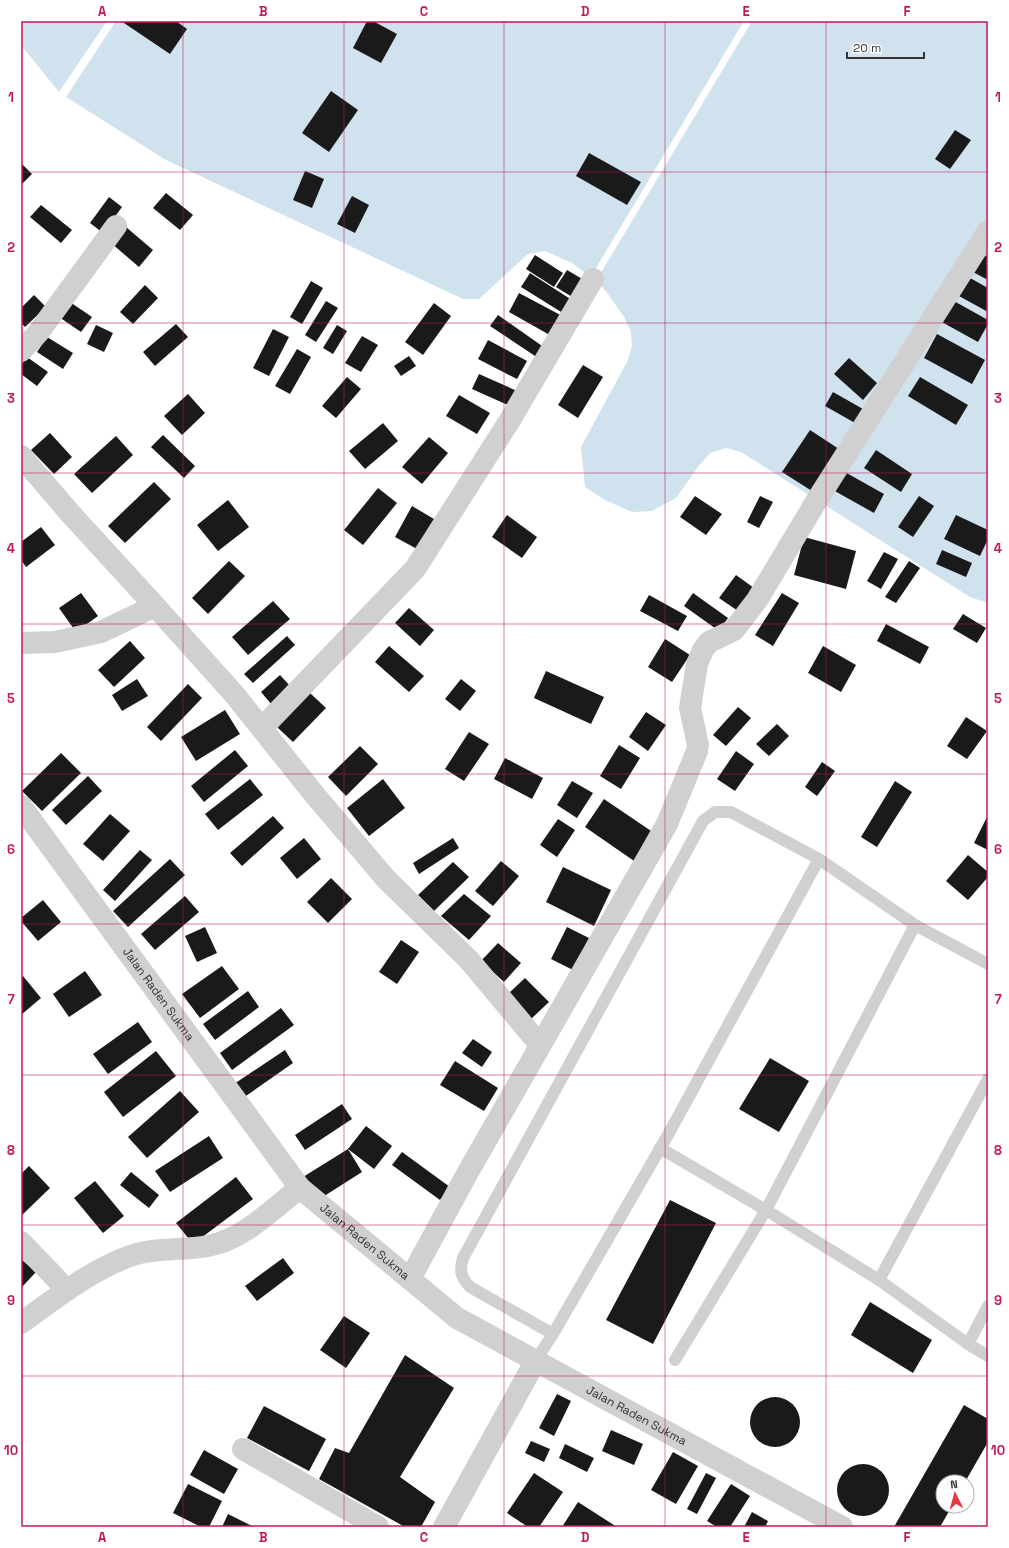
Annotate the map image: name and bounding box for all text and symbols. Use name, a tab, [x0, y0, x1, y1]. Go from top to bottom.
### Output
text: A	[98, 3, 107, 20]
text: B	[259, 3, 268, 20]
text: C	[420, 3, 428, 20]
text: D	[581, 3, 590, 20]
text: E	[742, 3, 750, 20]
text: F	[904, 3, 911, 20]
scale bar	[847, 34, 924, 60]
text: 20 m	[853, 40, 881, 56]
text: 1	[8, 89, 14, 106]
text: 1	[995, 89, 1001, 106]
text: 2	[7, 239, 15, 256]
text: 2	[994, 239, 1002, 256]
text: 3	[7, 390, 15, 407]
text: 3	[994, 390, 1002, 407]
text: 4	[7, 540, 15, 557]
text: 4	[994, 540, 1002, 557]
text: 5	[7, 690, 15, 707]
text: 5	[994, 690, 1002, 707]
text: 6	[7, 841, 15, 858]
text: 6	[994, 841, 1002, 858]
street label: Jalan Raden Sukma	[119, 944, 198, 1044]
text: 7	[7, 991, 15, 1008]
text: 7	[994, 991, 1002, 1008]
text: 8	[7, 1142, 15, 1159]
text: 8	[994, 1142, 1002, 1159]
street label: Jalan Raden Sukma	[316, 1200, 413, 1284]
text: 9	[7, 1292, 15, 1309]
text: 9	[994, 1292, 1002, 1309]
street label: Jalan Raden Sukma	[583, 1382, 690, 1449]
text: 10	[4, 1442, 18, 1459]
text: 10	[991, 1442, 1005, 1459]
north arrow	[935, 1474, 975, 1514]
text: N	[950, 1477, 958, 1491]
text: A	[98, 1529, 107, 1546]
text: B	[259, 1529, 268, 1546]
text: C	[420, 1529, 428, 1546]
text: D	[581, 1529, 590, 1546]
text: E	[742, 1529, 750, 1546]
text: F	[904, 1529, 911, 1546]

